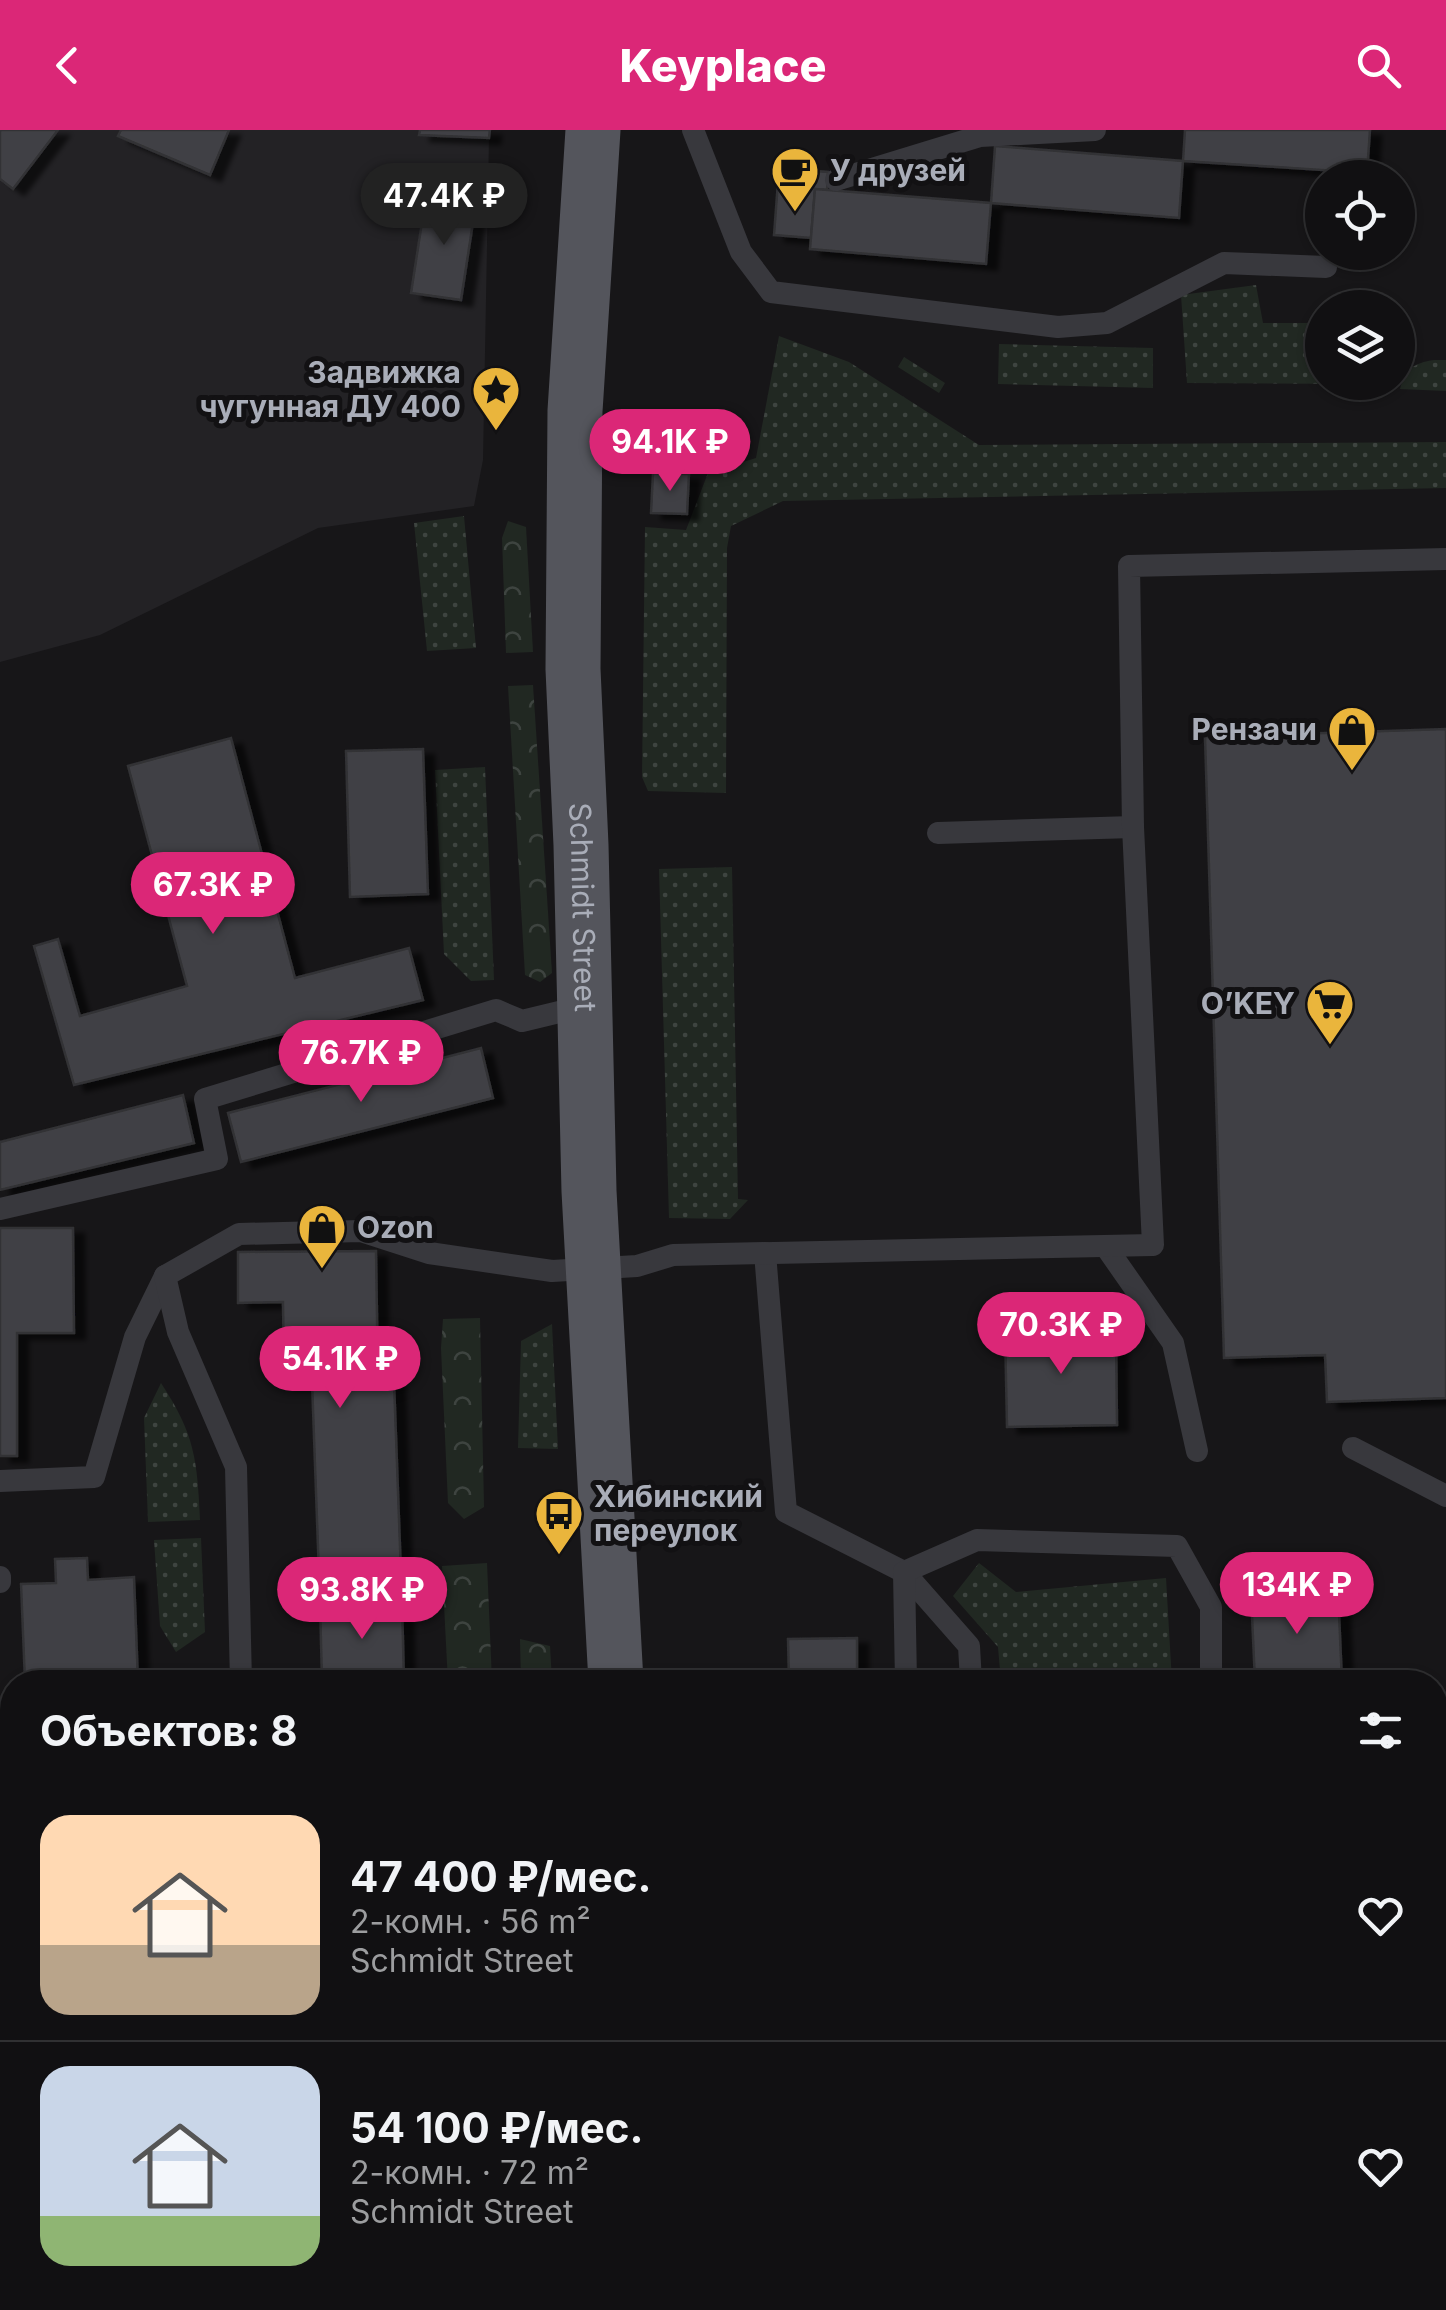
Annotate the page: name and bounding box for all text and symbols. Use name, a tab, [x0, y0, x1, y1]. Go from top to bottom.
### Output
icon: back	[40, 38, 95, 93]
text: Keyplace	[619, 38, 827, 93]
icon: search	[1351, 38, 1406, 93]
cafe icon: У друзей	[769, 145, 821, 213]
place label: У друзей	[830, 152, 966, 188]
map controls	[1305, 160, 1415, 400]
button: locate	[1305, 160, 1415, 270]
pin: 47.4K ₽	[352, 163, 536, 248]
text: 47.4K ₽	[383, 176, 505, 215]
button: layers	[1305, 290, 1415, 400]
place label: Задвижка чугунная ДУ 400	[199, 354, 461, 424]
place icon: Задвижка чугунная ДУ 400	[470, 364, 522, 432]
pin: 94.1K ₽	[578, 409, 762, 494]
text: 94.1K ₽	[611, 422, 729, 461]
shop icon: Рензачи	[1326, 704, 1378, 772]
place label: Рензачи	[1192, 711, 1317, 747]
street label: Schmidt Street	[562, 802, 604, 1012]
pin: 67.3K ₽	[121, 852, 305, 937]
text: 67.3K ₽	[153, 865, 273, 904]
supermarket icon: O’KEY	[1304, 978, 1356, 1046]
place label: O’KEY	[1201, 985, 1295, 1021]
pin: 76.7K ₽	[269, 1020, 453, 1105]
text: 76.7K ₽	[301, 1033, 421, 1072]
shop icon: Ozon	[296, 1202, 348, 1270]
place label: Ozon	[357, 1209, 434, 1245]
pin: 70.3K ₽	[969, 1292, 1153, 1377]
text: 70.3K ₽	[999, 1305, 1123, 1344]
pin: 54.1K ₽	[248, 1326, 432, 1411]
text: 54.1K ₽	[282, 1339, 398, 1378]
place label: Хибинский переулок	[594, 1478, 763, 1548]
bus stop icon: Хибинский переулок	[533, 1488, 585, 1556]
pin: 134K ₽	[1216, 1552, 1378, 1637]
pin: 93.8K ₽	[270, 1557, 454, 1642]
text: 134K ₽	[1242, 1565, 1352, 1604]
text: 93.8K ₽	[299, 1570, 425, 1609]
icon: filters	[1353, 1703, 1408, 1758]
text: Объектов: 8	[40, 1705, 298, 1756]
text: 47 400 ₽/мес.	[350, 1851, 651, 1902]
icon: home	[120, 1855, 240, 1975]
icon: heart	[1353, 1888, 1408, 1943]
text: 2-комн. · 56 m²	[350, 1902, 591, 1941]
text: Schmidt Street	[350, 1941, 573, 1980]
text: 54 100 ₽/мес.	[350, 2102, 644, 2153]
icon: home	[120, 2106, 240, 2226]
icon: heart	[1353, 2139, 1408, 2194]
text: 2-комн. · 72 m²	[350, 2153, 589, 2192]
text: Schmidt Street	[350, 2192, 573, 2231]

